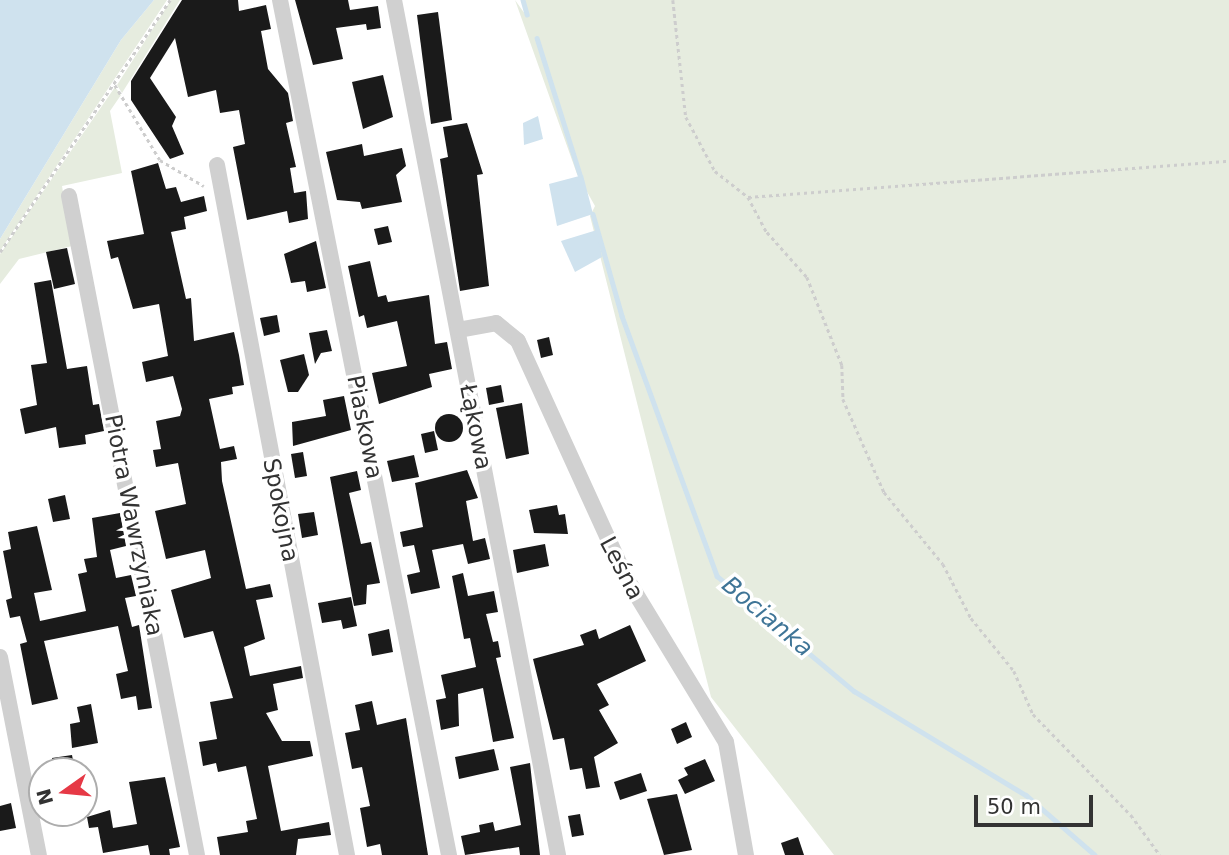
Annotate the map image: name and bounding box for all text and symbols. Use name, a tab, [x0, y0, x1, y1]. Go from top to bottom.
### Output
street label: Piaskowa	[341, 373, 389, 481]
street label: Łąkowa	[454, 382, 498, 472]
street label: Piotra Wawrzyniaka	[99, 412, 169, 638]
street label: Spokojna	[257, 456, 305, 564]
street label: Leśna	[594, 532, 650, 604]
water label: Bocianka	[716, 571, 818, 663]
north arrow	[28, 757, 98, 827]
scale bar	[977, 782, 1096, 826]
text: N	[32, 786, 57, 807]
text: 50 m	[987, 795, 1041, 819]

